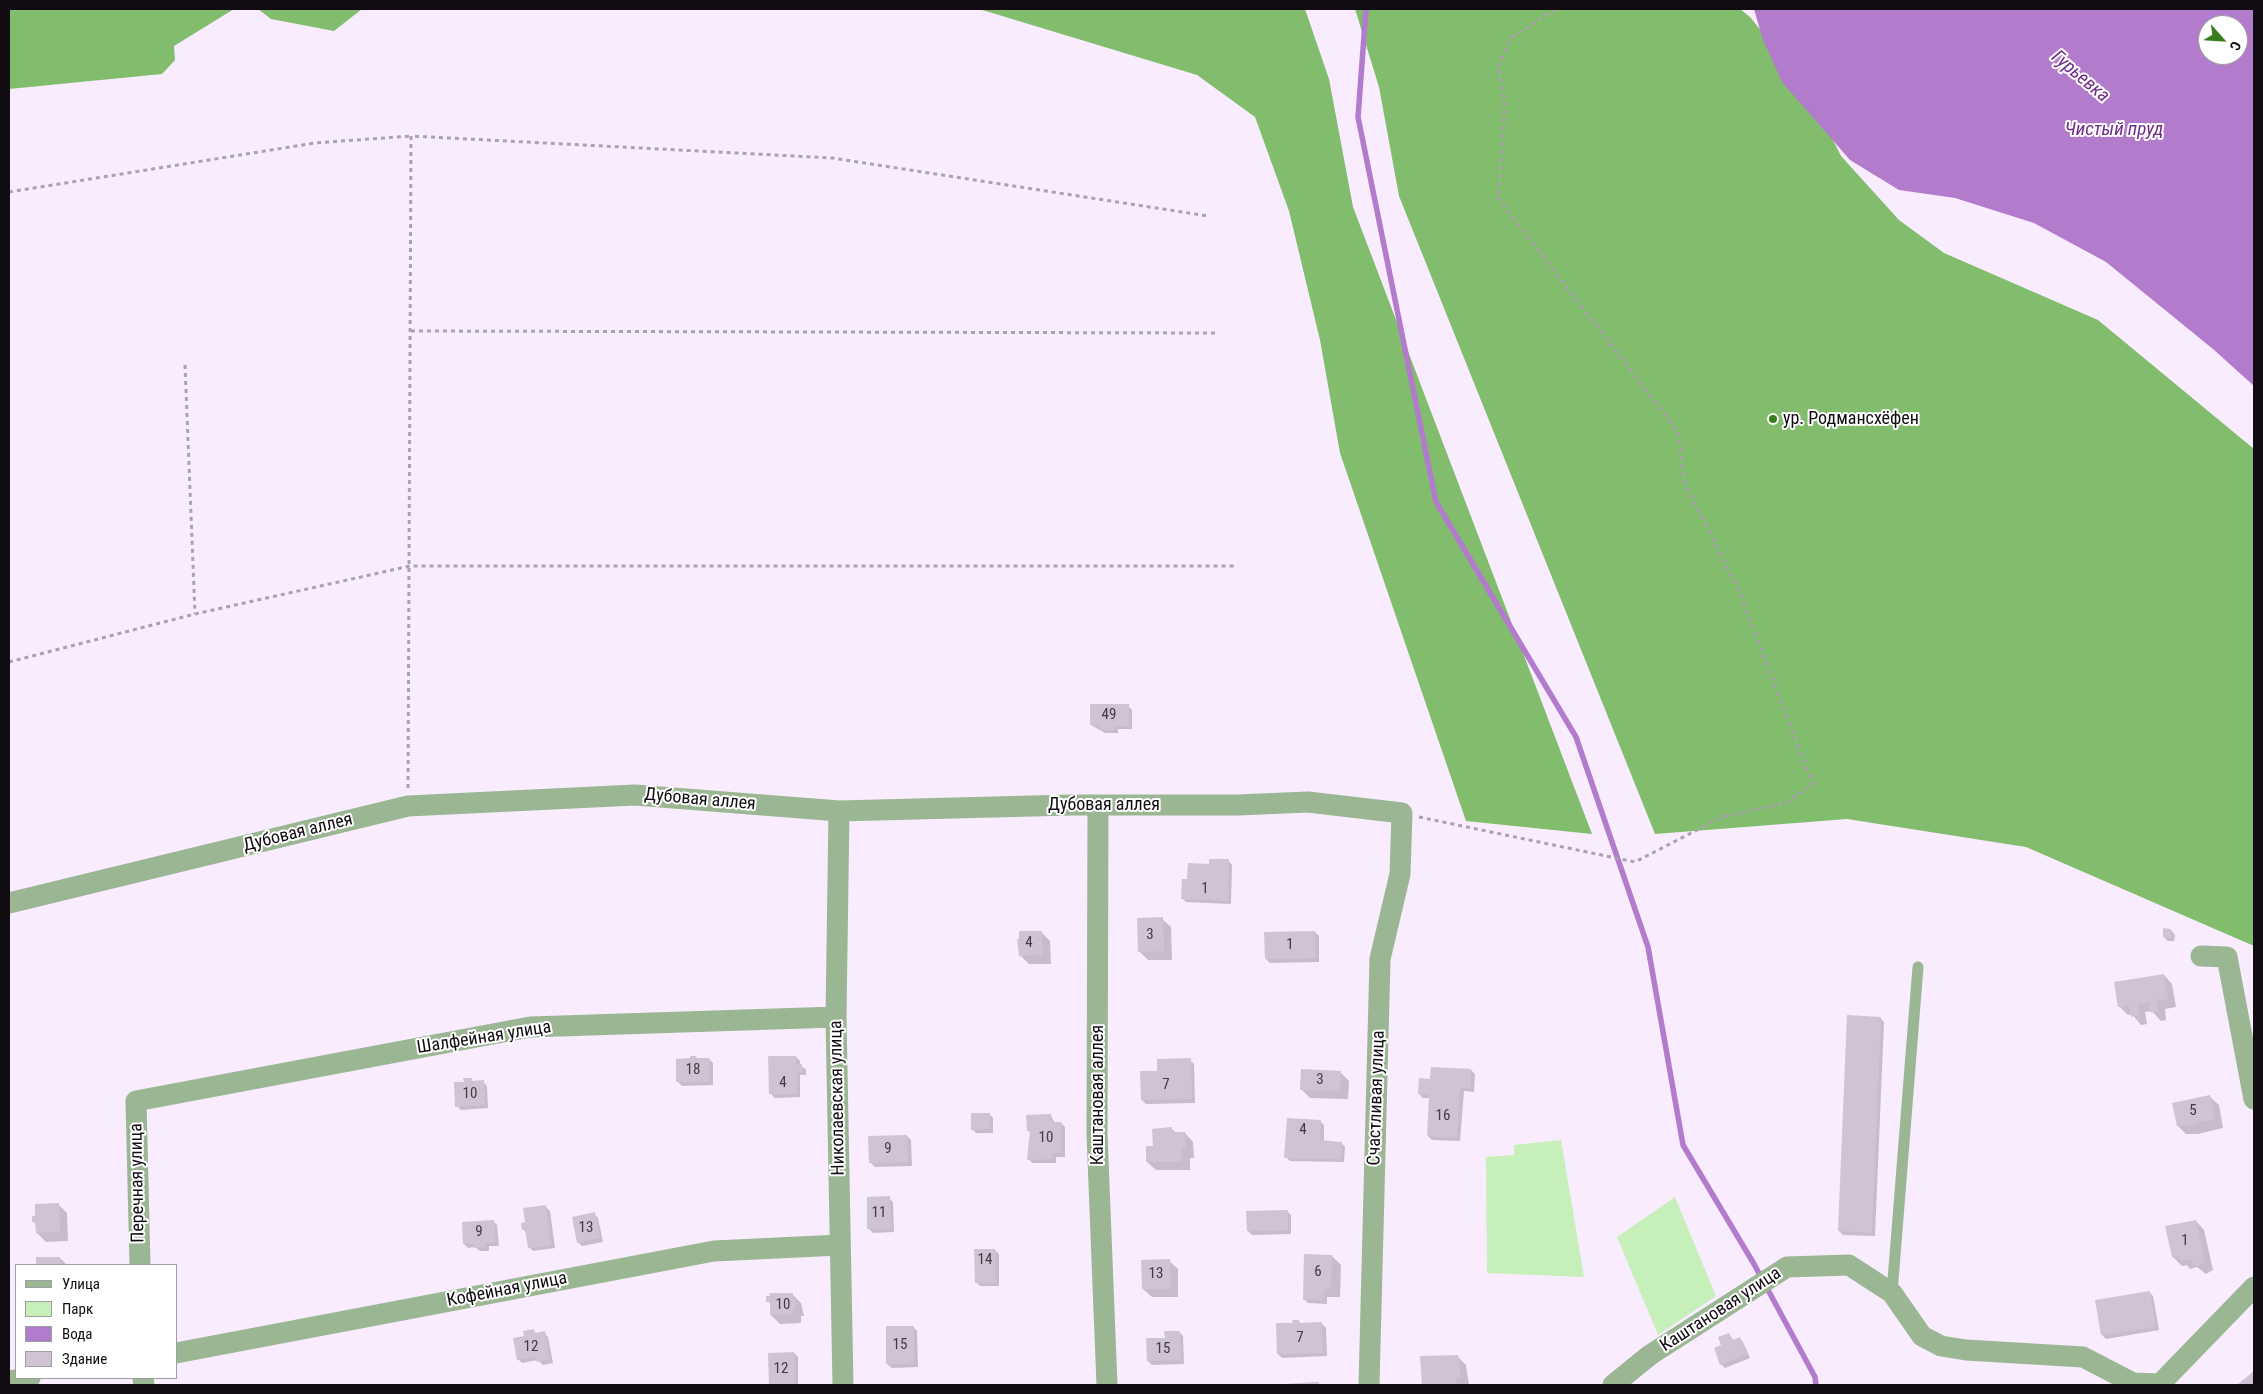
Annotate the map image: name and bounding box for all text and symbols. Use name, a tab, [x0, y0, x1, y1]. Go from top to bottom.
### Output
north arrow	[2198, 15, 2248, 65]
text: С	[2227, 39, 2245, 53]
water label: Гурьевка	[2046, 46, 2114, 108]
water label: Чистый пруд	[2065, 119, 2163, 141]
place label: ур. Родмансхёфен	[1783, 408, 1919, 430]
marker: ур. Родмансхёфен	[1767, 413, 1779, 425]
house number: 49	[1102, 706, 1116, 724]
street label: Дубовая аллея	[643, 784, 757, 816]
street label: Дубовая аллея	[1048, 794, 1160, 816]
street label: Дубовая аллея	[241, 809, 355, 857]
house number: 1	[1201, 880, 1209, 898]
house number: 3	[1146, 926, 1154, 944]
house number: 4	[1025, 934, 1033, 952]
house number: 1	[1286, 936, 1294, 954]
street label: Шалфейная улица	[415, 1017, 553, 1059]
street label: Николаевская улица	[826, 1020, 850, 1176]
street label: Каштановая аллея	[1087, 1025, 1109, 1165]
street label: Счастливая улица	[1364, 1030, 1390, 1166]
house number: 18	[686, 1061, 700, 1079]
house number: 3	[1316, 1071, 1324, 1089]
house number: 4	[779, 1074, 787, 1092]
house number: 7	[1162, 1076, 1170, 1094]
house number: 10	[463, 1085, 477, 1103]
house number: 5	[2189, 1102, 2197, 1120]
house number: 16	[1436, 1107, 1450, 1125]
house number: 4	[1299, 1121, 1307, 1139]
street label: Перечная улица	[126, 1123, 150, 1243]
house number: 10	[1039, 1129, 1053, 1147]
house number: 9	[884, 1140, 892, 1158]
house number: 11	[872, 1204, 886, 1222]
house number: 13	[579, 1219, 593, 1237]
house number: 9	[475, 1223, 483, 1241]
house number: 1	[2181, 1232, 2189, 1250]
house number: 14	[978, 1251, 992, 1269]
house number: 6	[1314, 1263, 1322, 1281]
street label: Каштановая улица	[1657, 1263, 1785, 1357]
legend	[15, 1264, 178, 1379]
house number: 13	[1149, 1265, 1163, 1283]
street label: Кофейная улица	[445, 1268, 569, 1312]
text: Улица	[62, 1275, 100, 1293]
house number: 10	[776, 1296, 790, 1314]
text: Парк	[62, 1300, 93, 1318]
text: Вода	[62, 1325, 92, 1343]
house number: 7	[1296, 1329, 1304, 1347]
house number: 15	[893, 1336, 907, 1354]
house number: 12	[524, 1338, 538, 1356]
house number: 15	[1156, 1340, 1170, 1358]
text: Здание	[62, 1350, 107, 1368]
house number: 12	[774, 1360, 788, 1378]

